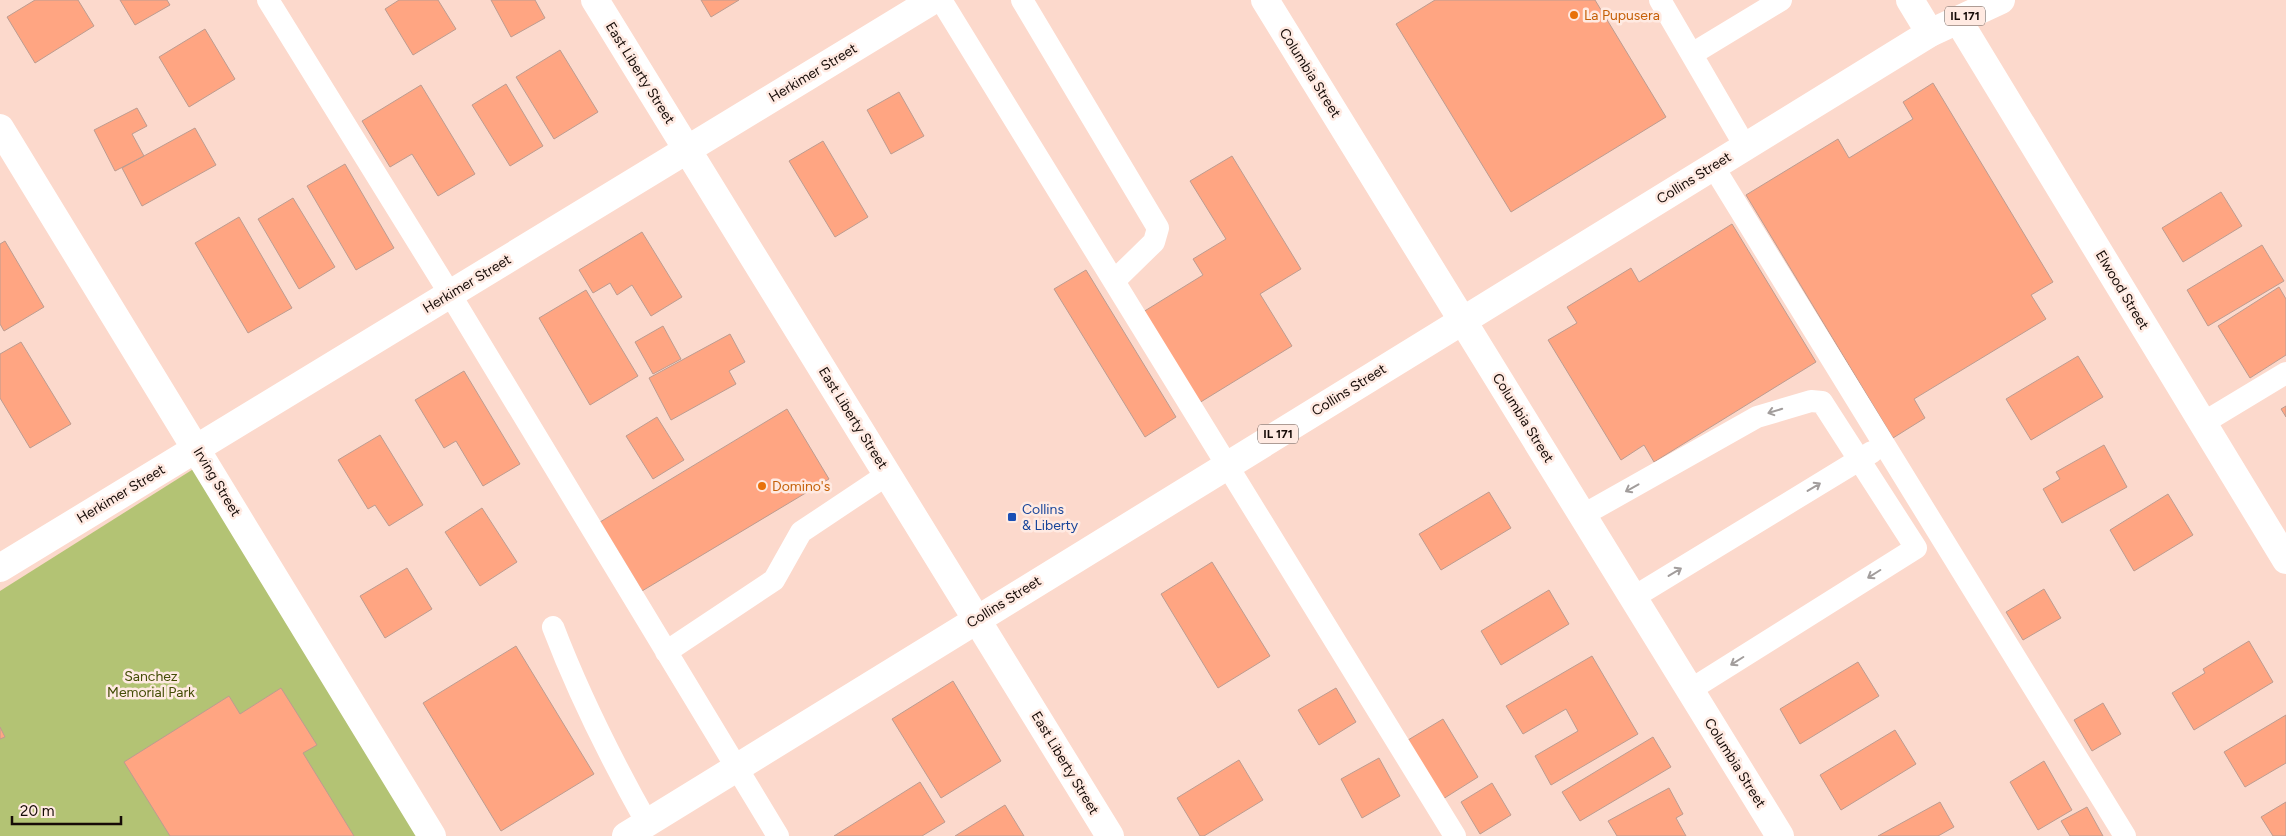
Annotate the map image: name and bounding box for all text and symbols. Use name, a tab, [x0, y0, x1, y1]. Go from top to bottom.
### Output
place label: La Pupusera	[1584, 7, 1660, 24]
road number: IL 171	[1945, 7, 1985, 26]
marker: La Pupusera	[1568, 9, 1580, 21]
street label: East Liberty Street	[602, 19, 678, 127]
street label: Columbia Street	[1276, 25, 1344, 121]
street label: Herkimer Street	[766, 40, 860, 106]
street label: Collins Street	[1654, 148, 1734, 208]
street label: Elwood Street	[2092, 247, 2152, 333]
street label: Herkimer Street	[420, 251, 514, 317]
street label: Collins Street	[1309, 360, 1389, 420]
street label: East Liberty Street	[815, 364, 891, 472]
street label: Columbia Street	[1489, 370, 1557, 466]
one-way arrow	[1768, 407, 1784, 417]
road number: IL 171	[1258, 424, 1298, 444]
street label: Irving Street	[190, 444, 244, 520]
street label: Herkimer Street	[74, 461, 168, 527]
place label: Domino's	[772, 478, 830, 495]
marker: Domino's	[756, 480, 768, 492]
one-way arrow	[1807, 481, 1821, 492]
one-way arrow	[1625, 483, 1640, 493]
place label: Collins & Liberty	[1022, 501, 1079, 534]
marker: Collins & Liberty	[1006, 511, 1018, 523]
one-way arrow	[1668, 566, 1682, 576]
one-way arrow	[1868, 569, 1882, 579]
street label: Collins Street	[964, 572, 1044, 632]
one-way arrow	[1730, 655, 1744, 666]
park label: Sanchez Memorial Park	[107, 668, 195, 701]
street label: East Liberty Street	[1028, 708, 1102, 818]
street label: Columbia Street	[1701, 715, 1769, 811]
scale bar	[12, 794, 121, 826]
text: 20 m	[20, 802, 54, 820]

